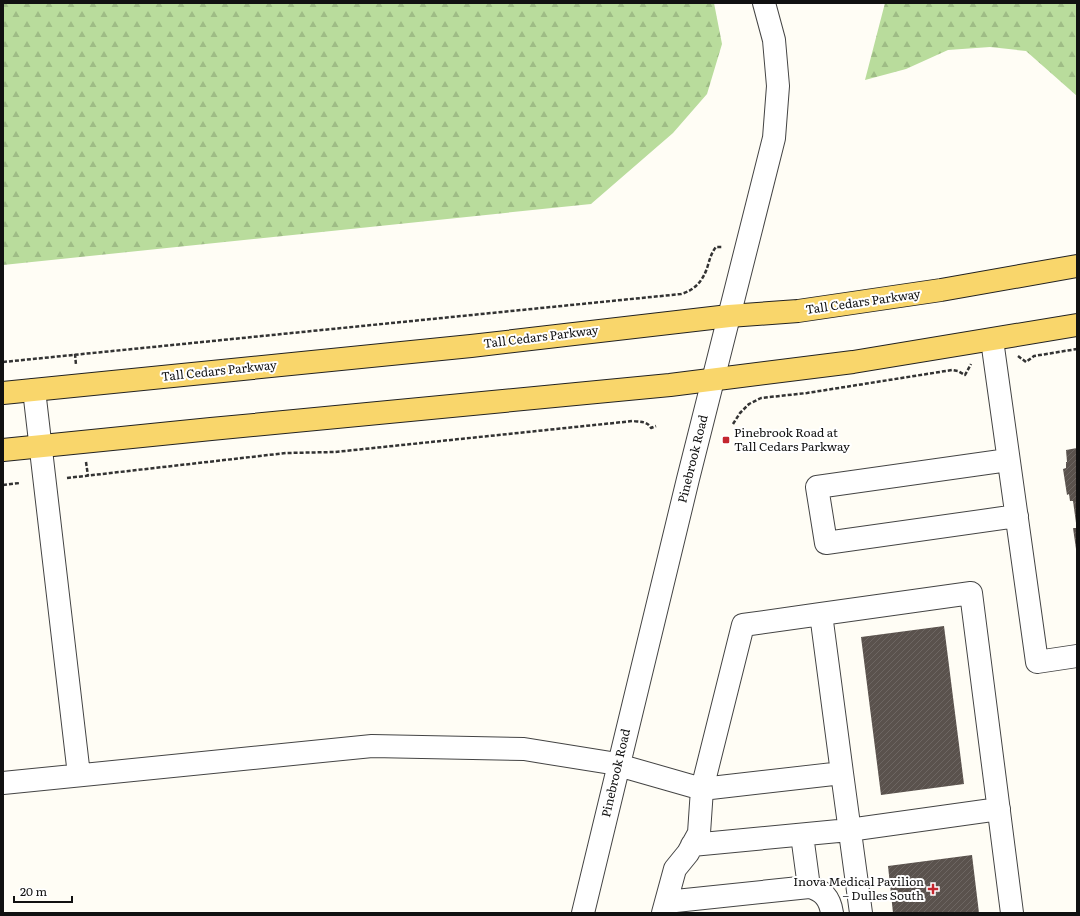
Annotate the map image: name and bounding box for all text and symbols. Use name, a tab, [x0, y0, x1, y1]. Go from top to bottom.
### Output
street label: Tall Cedars Parkway	[804, 284, 922, 318]
street label: Tall Cedars Parkway	[482, 320, 600, 352]
street label: Tall Cedars Parkway	[160, 355, 277, 385]
street label: Pinebrook Road	[672, 412, 712, 505]
place label: Pinebrook Road at Tall Cedars Parkway	[734, 423, 850, 455]
marker: Pinebrook Road at Tall Cedars Parkway	[721, 435, 731, 445]
street label: Pinebrook Road	[596, 726, 634, 819]
place label: Inova Medical Pavilion – Dulles South	[793, 872, 924, 904]
scale bar	[14, 878, 72, 904]
text: 20 m	[20, 882, 47, 900]
marker: Inova Medical Pavilion – Dulles South	[927, 883, 939, 895]

